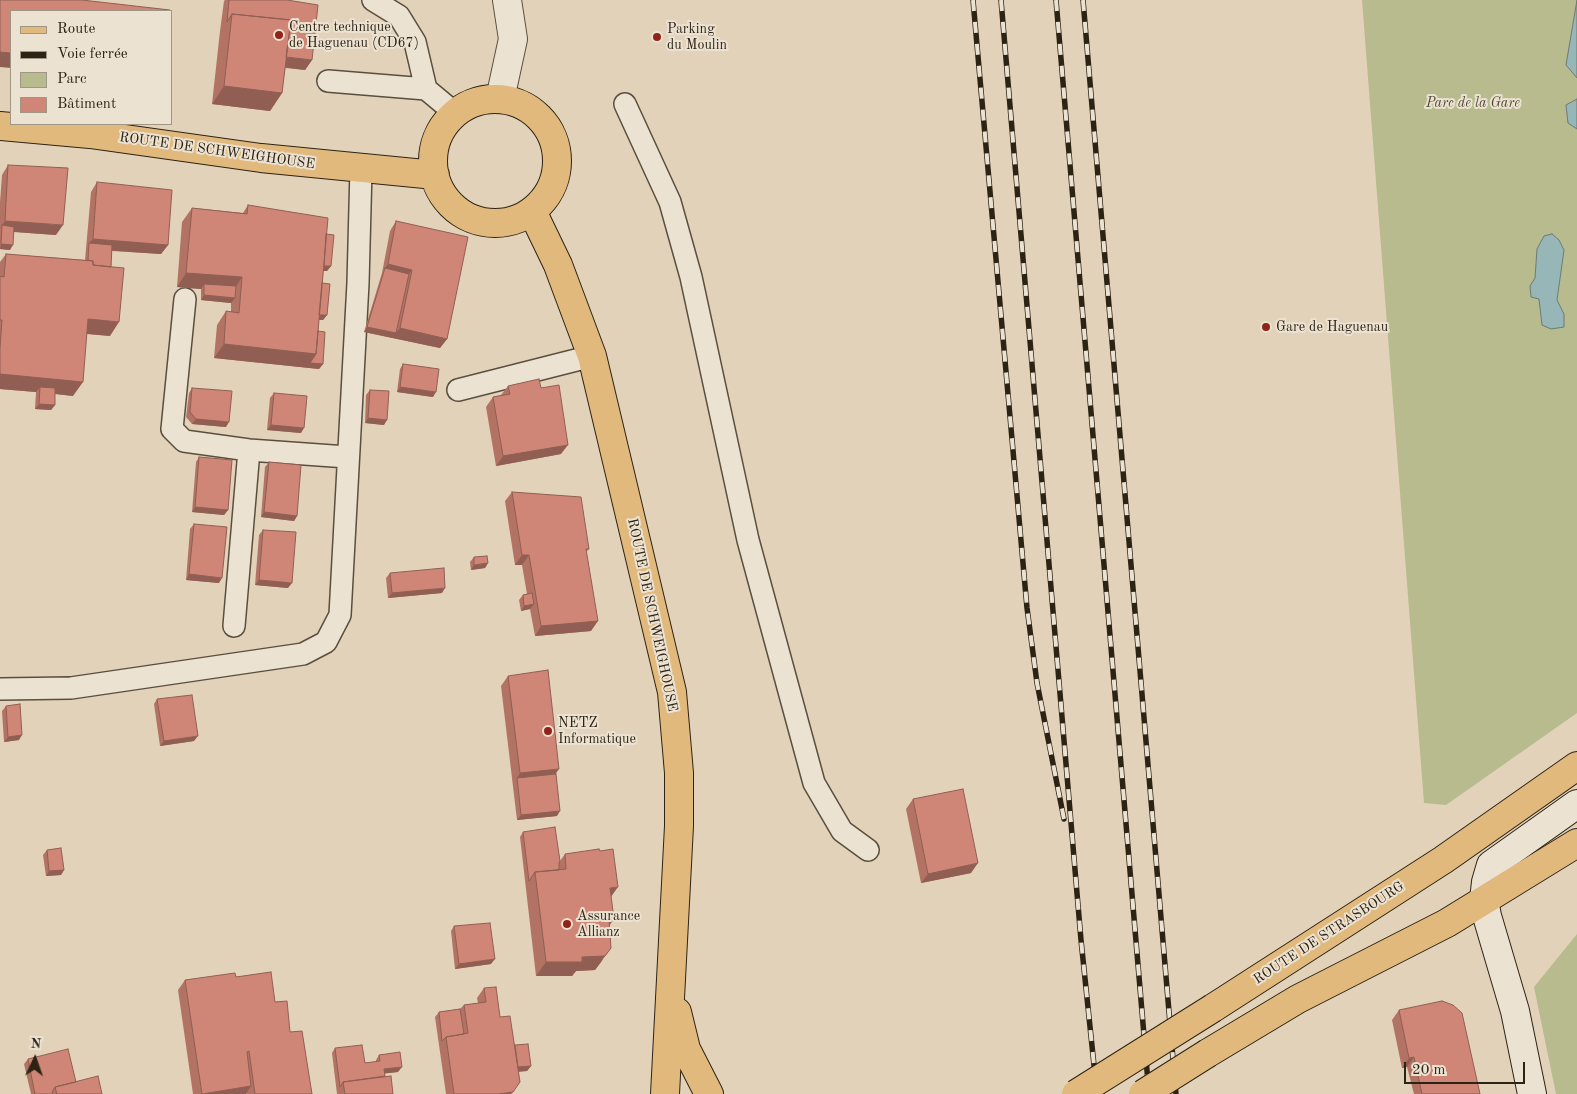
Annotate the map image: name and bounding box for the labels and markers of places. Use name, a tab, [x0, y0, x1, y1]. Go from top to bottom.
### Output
place label: Centre technique de Haguenau (CD67)	[289, 19, 419, 52]
place label: Parking du Moulin	[667, 21, 727, 54]
marker: Centre technique de Haguenau (CD67)	[273, 29, 285, 41]
marker: Parking du Moulin	[651, 31, 663, 43]
place label: Gare de Haguenau	[1276, 319, 1388, 335]
marker: Gare de Haguenau	[1260, 321, 1272, 333]
place label: NETZ Informatique	[558, 715, 636, 748]
marker: NETZ Informatique	[542, 725, 554, 737]
place label: Assurance Allianz	[577, 908, 640, 940]
marker: Assurance Allianz	[561, 918, 573, 930]

